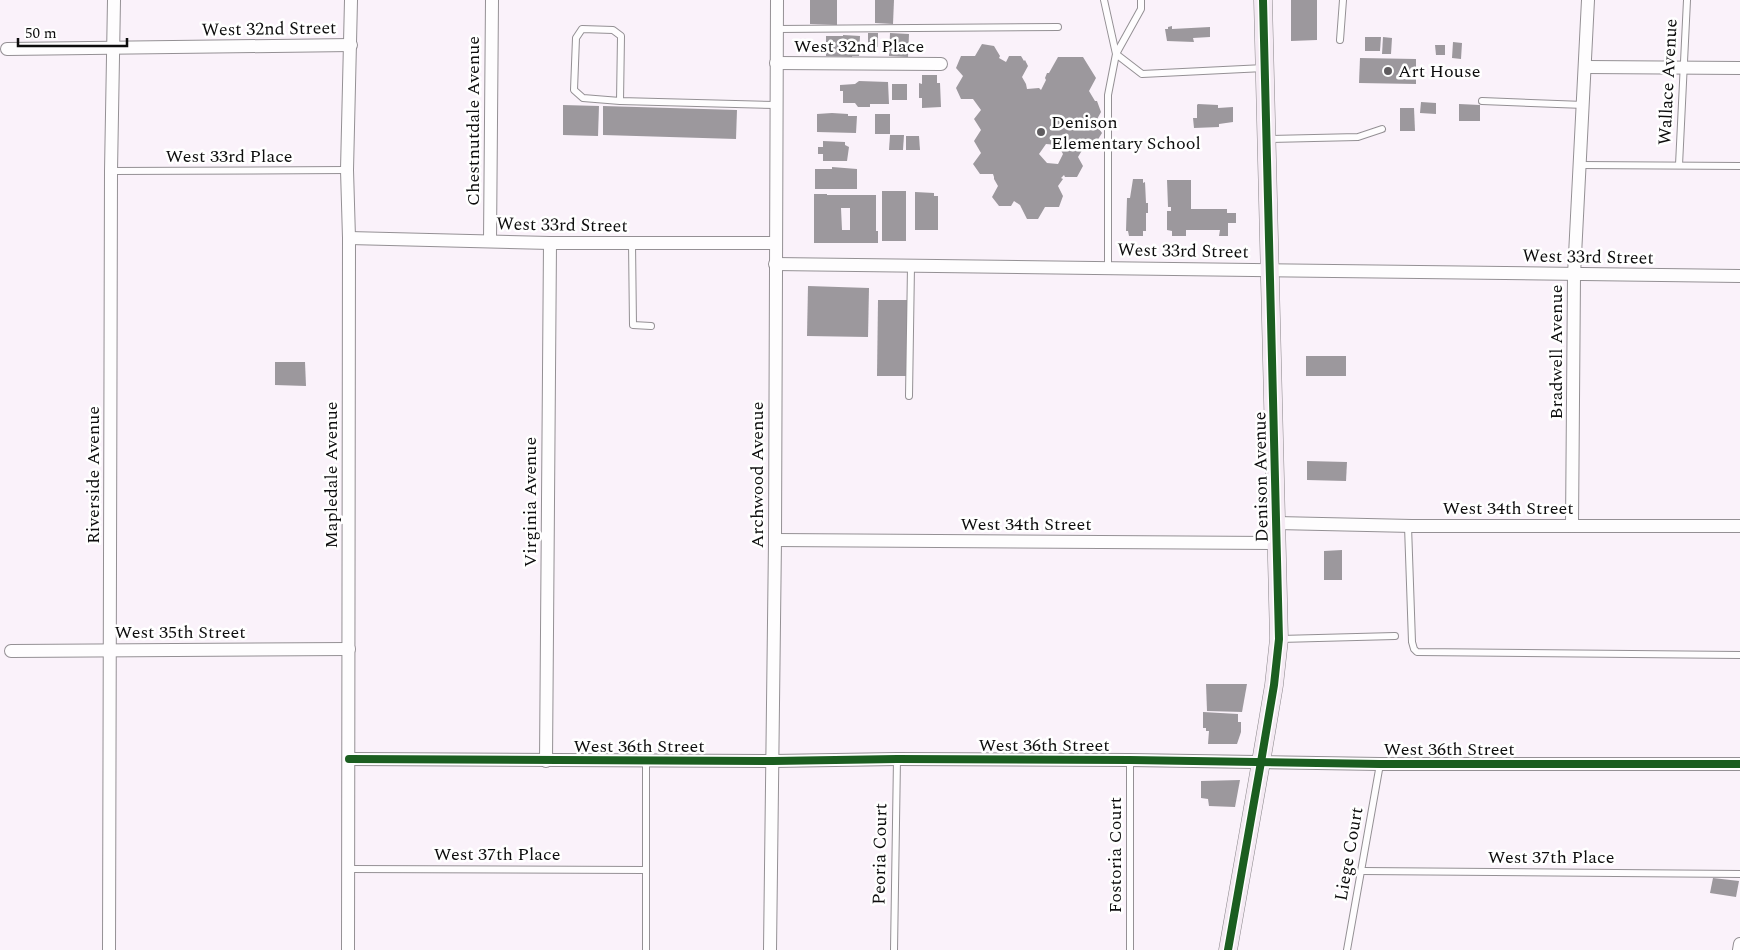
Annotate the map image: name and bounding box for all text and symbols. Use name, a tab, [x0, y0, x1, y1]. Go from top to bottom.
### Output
street label: West 32nd Street	[201, 14, 337, 44]
scale bar	[18, 15, 126, 47]
street label: Wallace Avenue	[1651, 18, 1685, 146]
text: 50 m	[25, 22, 57, 45]
street label: West 32nd Place	[794, 33, 924, 60]
street label: Chestnutdale Avenue	[460, 36, 487, 206]
place label: Art House	[1398, 58, 1480, 85]
marker: Art House	[1382, 65, 1394, 77]
place label: Denison Elementary School	[1051, 109, 1201, 157]
marker: Denison Elementary School	[1035, 126, 1047, 138]
street label: West 33rd Place	[165, 143, 293, 170]
street label: West 33rd Street	[496, 210, 628, 240]
street label: West 33rd Street	[1117, 236, 1249, 266]
street label: West 33rd Street	[1522, 242, 1654, 272]
street label: Bradwell Avenue	[1543, 285, 1570, 419]
street label: Mapledale Avenue	[318, 402, 345, 548]
street label: Archwood Avenue	[744, 402, 771, 548]
street label: Riverside Avenue	[80, 406, 107, 544]
street label: Denison Avenue	[1246, 411, 1276, 543]
street label: Virginia Avenue	[517, 437, 544, 567]
street label: West 34th Street	[1442, 495, 1574, 522]
street label: West 34th Street	[960, 511, 1092, 538]
street label: West 35th Street	[114, 619, 246, 646]
street label: West 36th Street	[978, 732, 1110, 759]
street label: West 36th Street	[573, 733, 705, 760]
street label: West 36th Street	[1383, 736, 1515, 763]
street label: Fostoria Court	[1102, 797, 1129, 913]
street label: Peoria Court	[866, 803, 894, 905]
street label: Liege Court	[1327, 805, 1371, 903]
street label: West 37th Place	[434, 841, 560, 868]
street label: West 37th Place	[1488, 844, 1614, 871]

